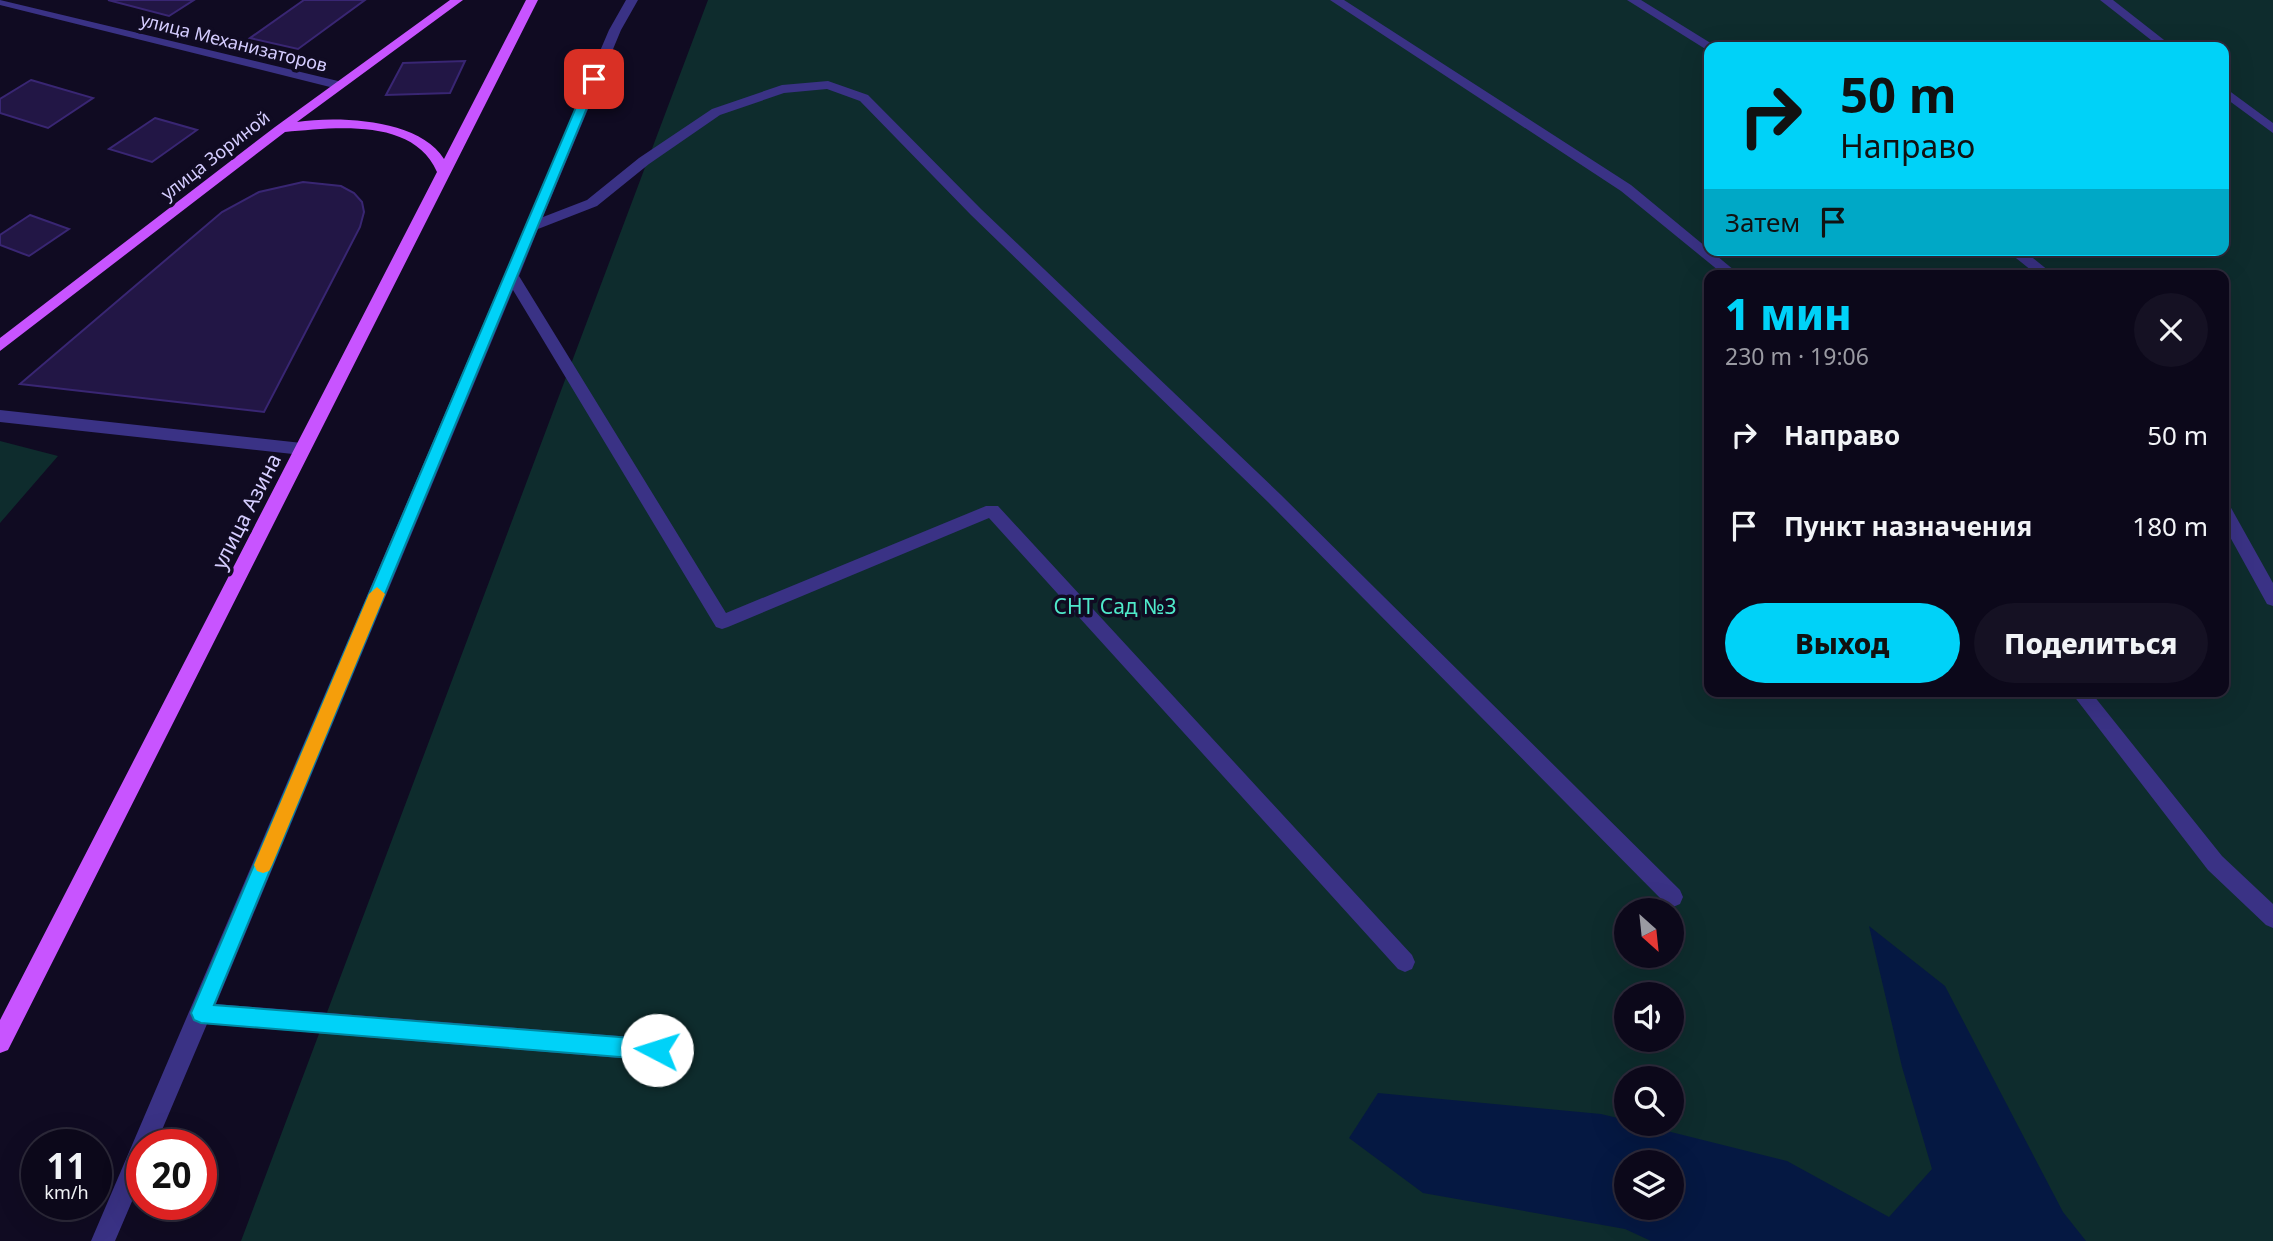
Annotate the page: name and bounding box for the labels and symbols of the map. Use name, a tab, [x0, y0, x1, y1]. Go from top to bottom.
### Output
street label: улица Механизаторов	[138, 7, 330, 77]
pin	[564, 49, 624, 109]
street label: улица Зориной	[156, 105, 274, 205]
street label: улица Азина	[205, 448, 287, 574]
park label: СНТ Сад №3	[1054, 592, 1176, 620]
north arrow	[1614, 898, 1684, 968]
position arrow	[620, 1013, 694, 1087]
speed limit sign: 20	[126, 1129, 217, 1220]

